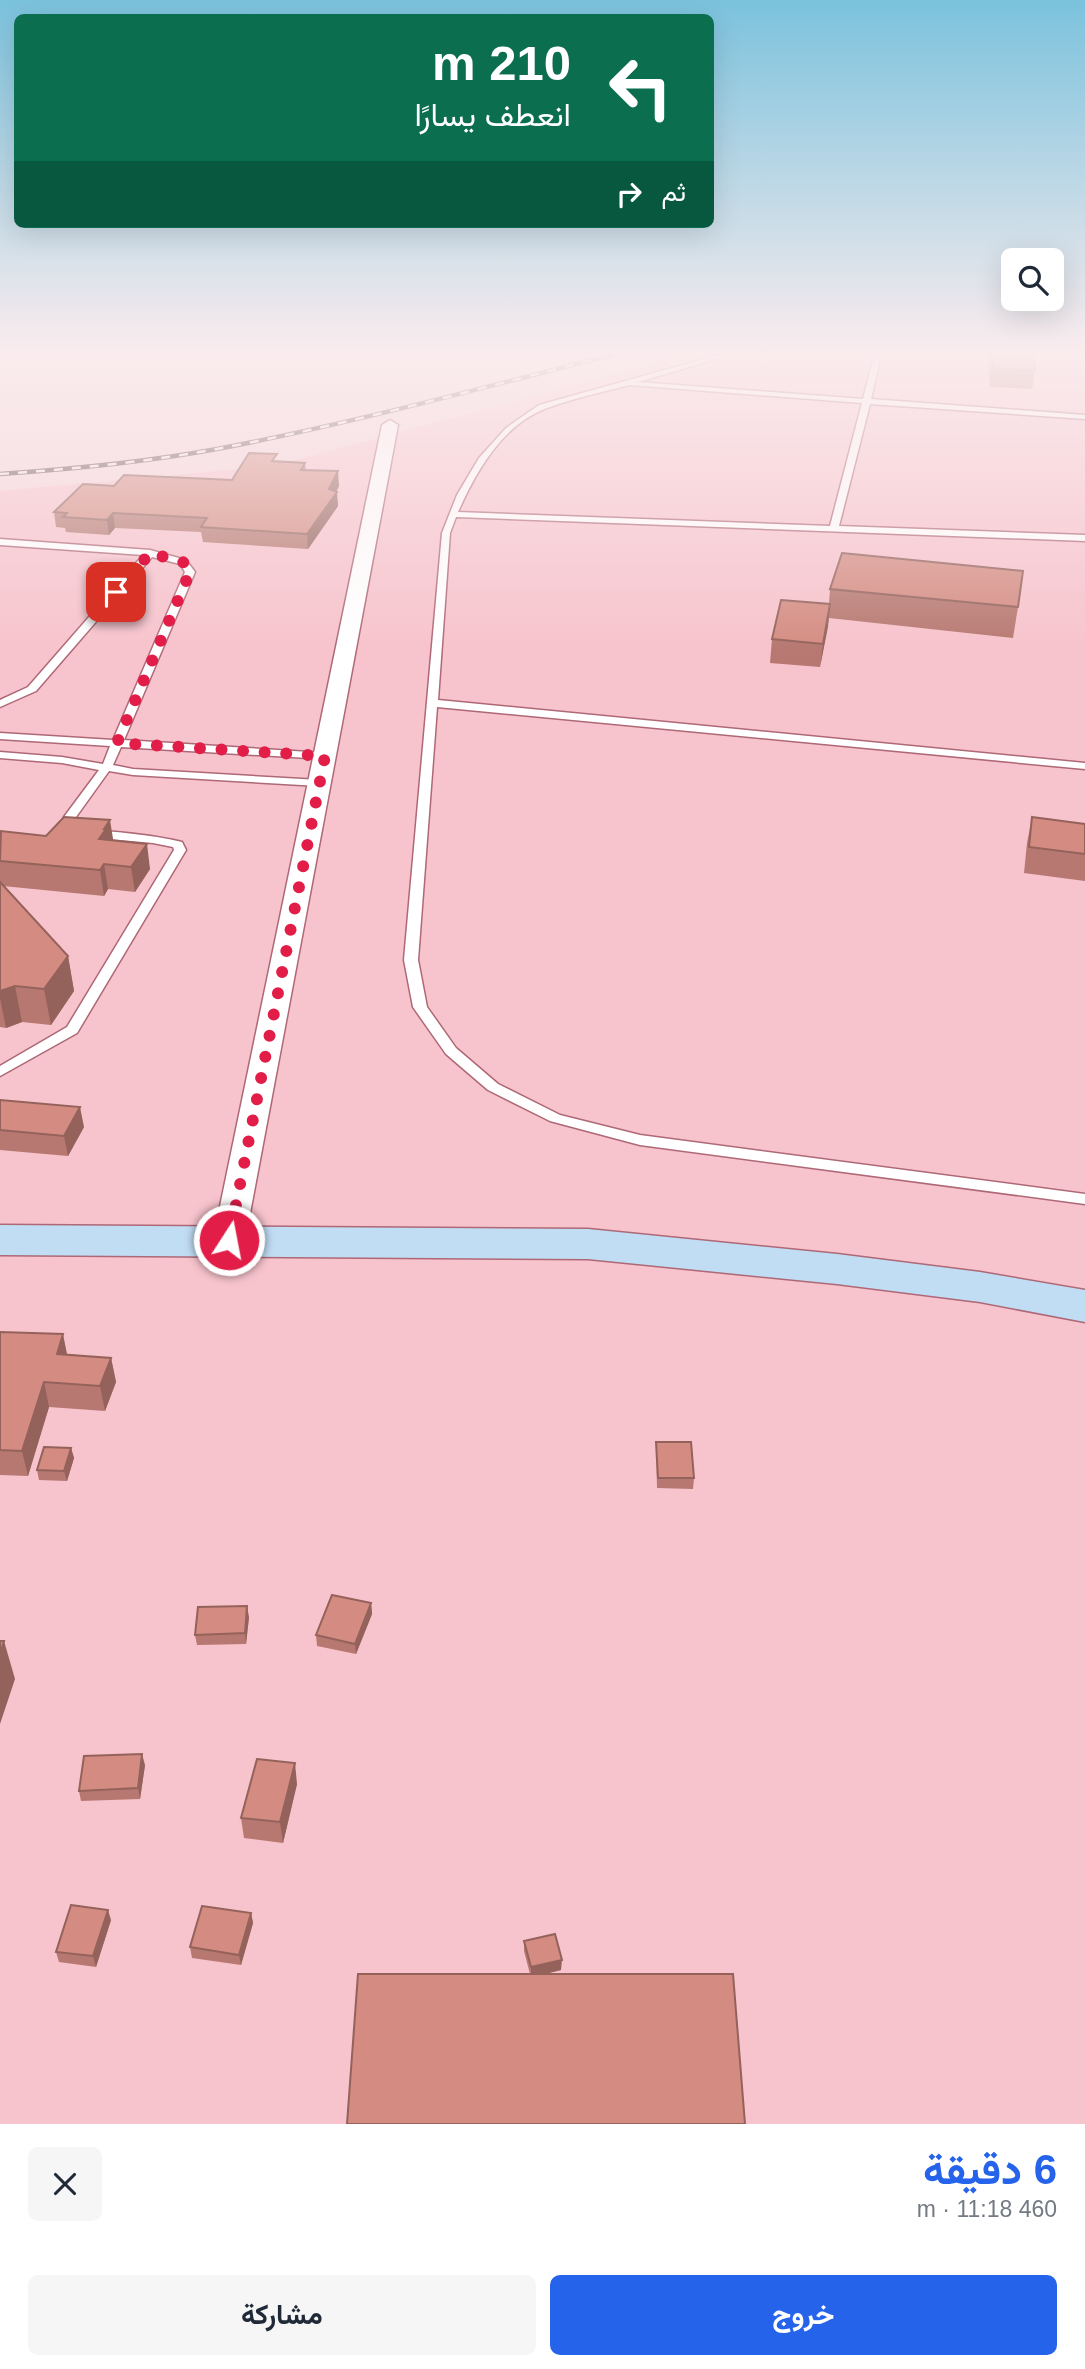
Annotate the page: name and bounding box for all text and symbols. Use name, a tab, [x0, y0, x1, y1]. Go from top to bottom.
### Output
text: 210 m	[432, 36, 571, 90]
icon: left	[595, 42, 686, 133]
text: انعطف يسارًا	[414, 97, 571, 133]
icon: right	[610, 175, 648, 213]
text: ثم	[662, 177, 686, 207]
map controls	[1001, 248, 1064, 311]
button: search	[1001, 248, 1064, 311]
pin	[86, 562, 146, 622]
icon: arrive	[97, 573, 135, 611]
position arrow	[192, 1203, 266, 1277]
text: 6 دقيقة	[923, 2146, 1057, 2193]
button: close	[28, 2147, 102, 2221]
text: 460 m · 11:18	[917, 2196, 1057, 2222]
button: مشاركة	[28, 2275, 536, 2355]
button: خروج	[550, 2275, 1057, 2355]

